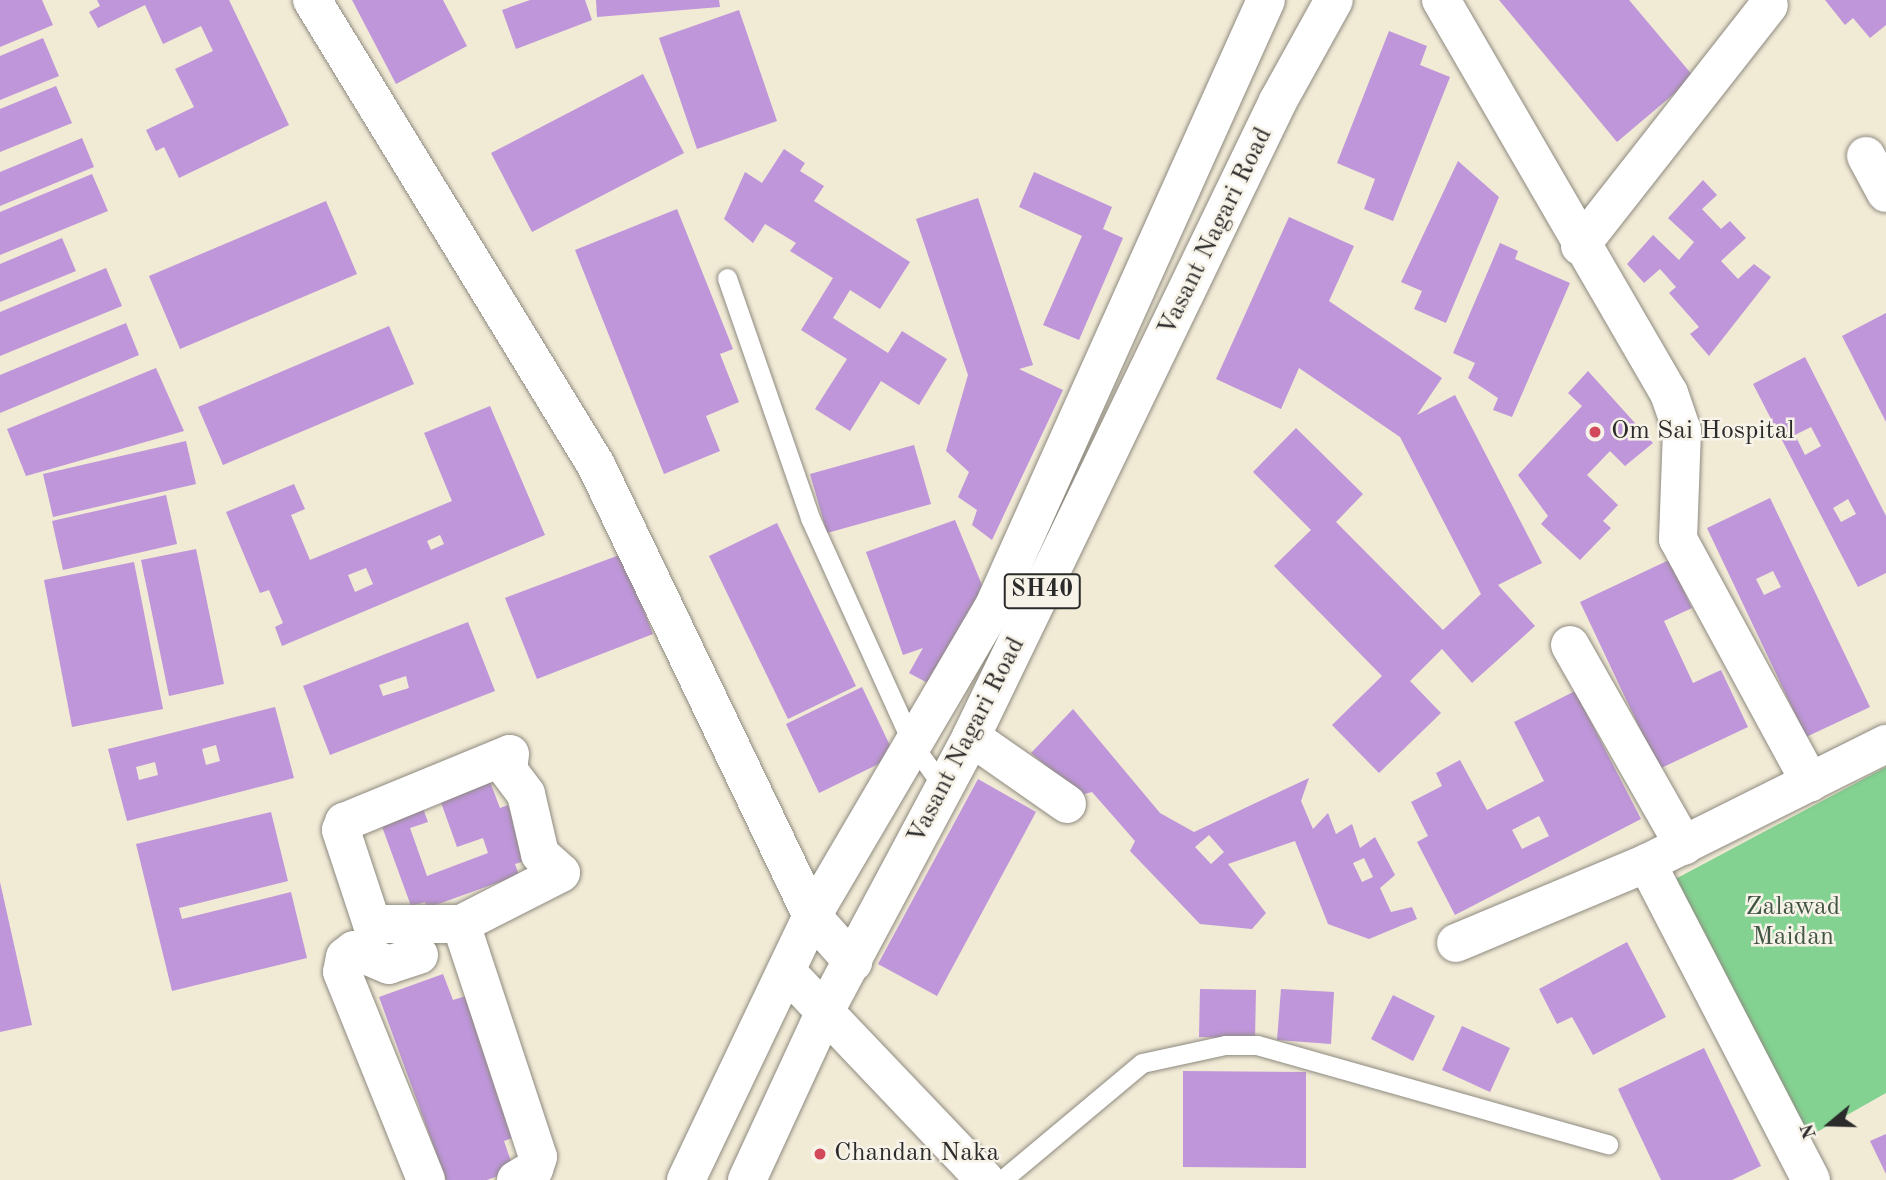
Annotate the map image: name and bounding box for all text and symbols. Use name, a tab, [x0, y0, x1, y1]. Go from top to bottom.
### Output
street label: Vasant Nagari Road	[1152, 123, 1280, 341]
place label: Om Sai Hospital	[1611, 416, 1795, 448]
marker: Om Sai Hospital	[1585, 422, 1605, 442]
road number: SH40	[1004, 570, 1080, 612]
street label: Vasant Nagari Road	[901, 632, 1033, 850]
park label: Zalawad Maidan	[1746, 892, 1840, 954]
north arrow	[1795, 1089, 1865, 1159]
text: N	[1798, 1121, 1821, 1141]
place label: Chandan Naka	[834, 1138, 999, 1170]
marker: Chandan Naka	[812, 1146, 828, 1162]

